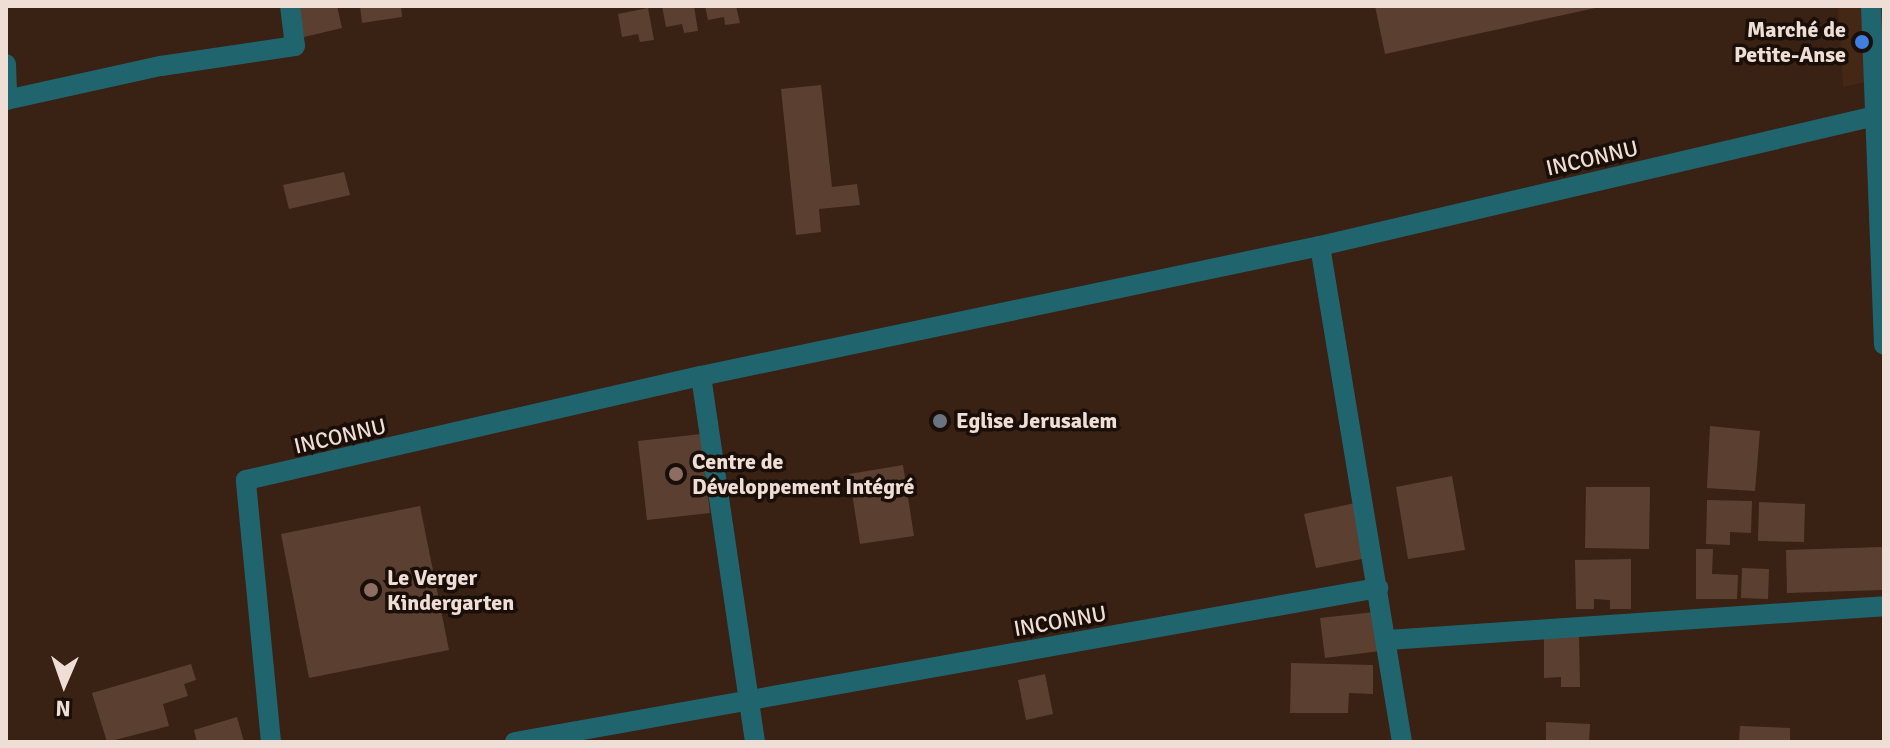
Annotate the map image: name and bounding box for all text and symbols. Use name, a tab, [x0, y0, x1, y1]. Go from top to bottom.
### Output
place label: Marché de Petite-Anse	[1734, 16, 1846, 68]
marker: Marché de Petite-Anse	[1853, 33, 1871, 51]
street label: INCONNU	[1543, 135, 1641, 181]
place label: Eglise Jerusalem	[956, 408, 1117, 434]
marker: Eglise Jerusalem	[931, 412, 949, 430]
street label: INCONNU	[291, 413, 389, 459]
place label: Centre de Développement Intégré	[692, 448, 914, 500]
marker: Centre de Développement Intégré	[667, 465, 685, 483]
place label: Le Verger Kindergarten	[387, 564, 514, 616]
marker: Le Verger Kindergarten	[362, 581, 380, 599]
street label: INCONNU	[1012, 600, 1108, 642]
north arrow	[24, 644, 104, 724]
text: N	[55, 695, 71, 722]

